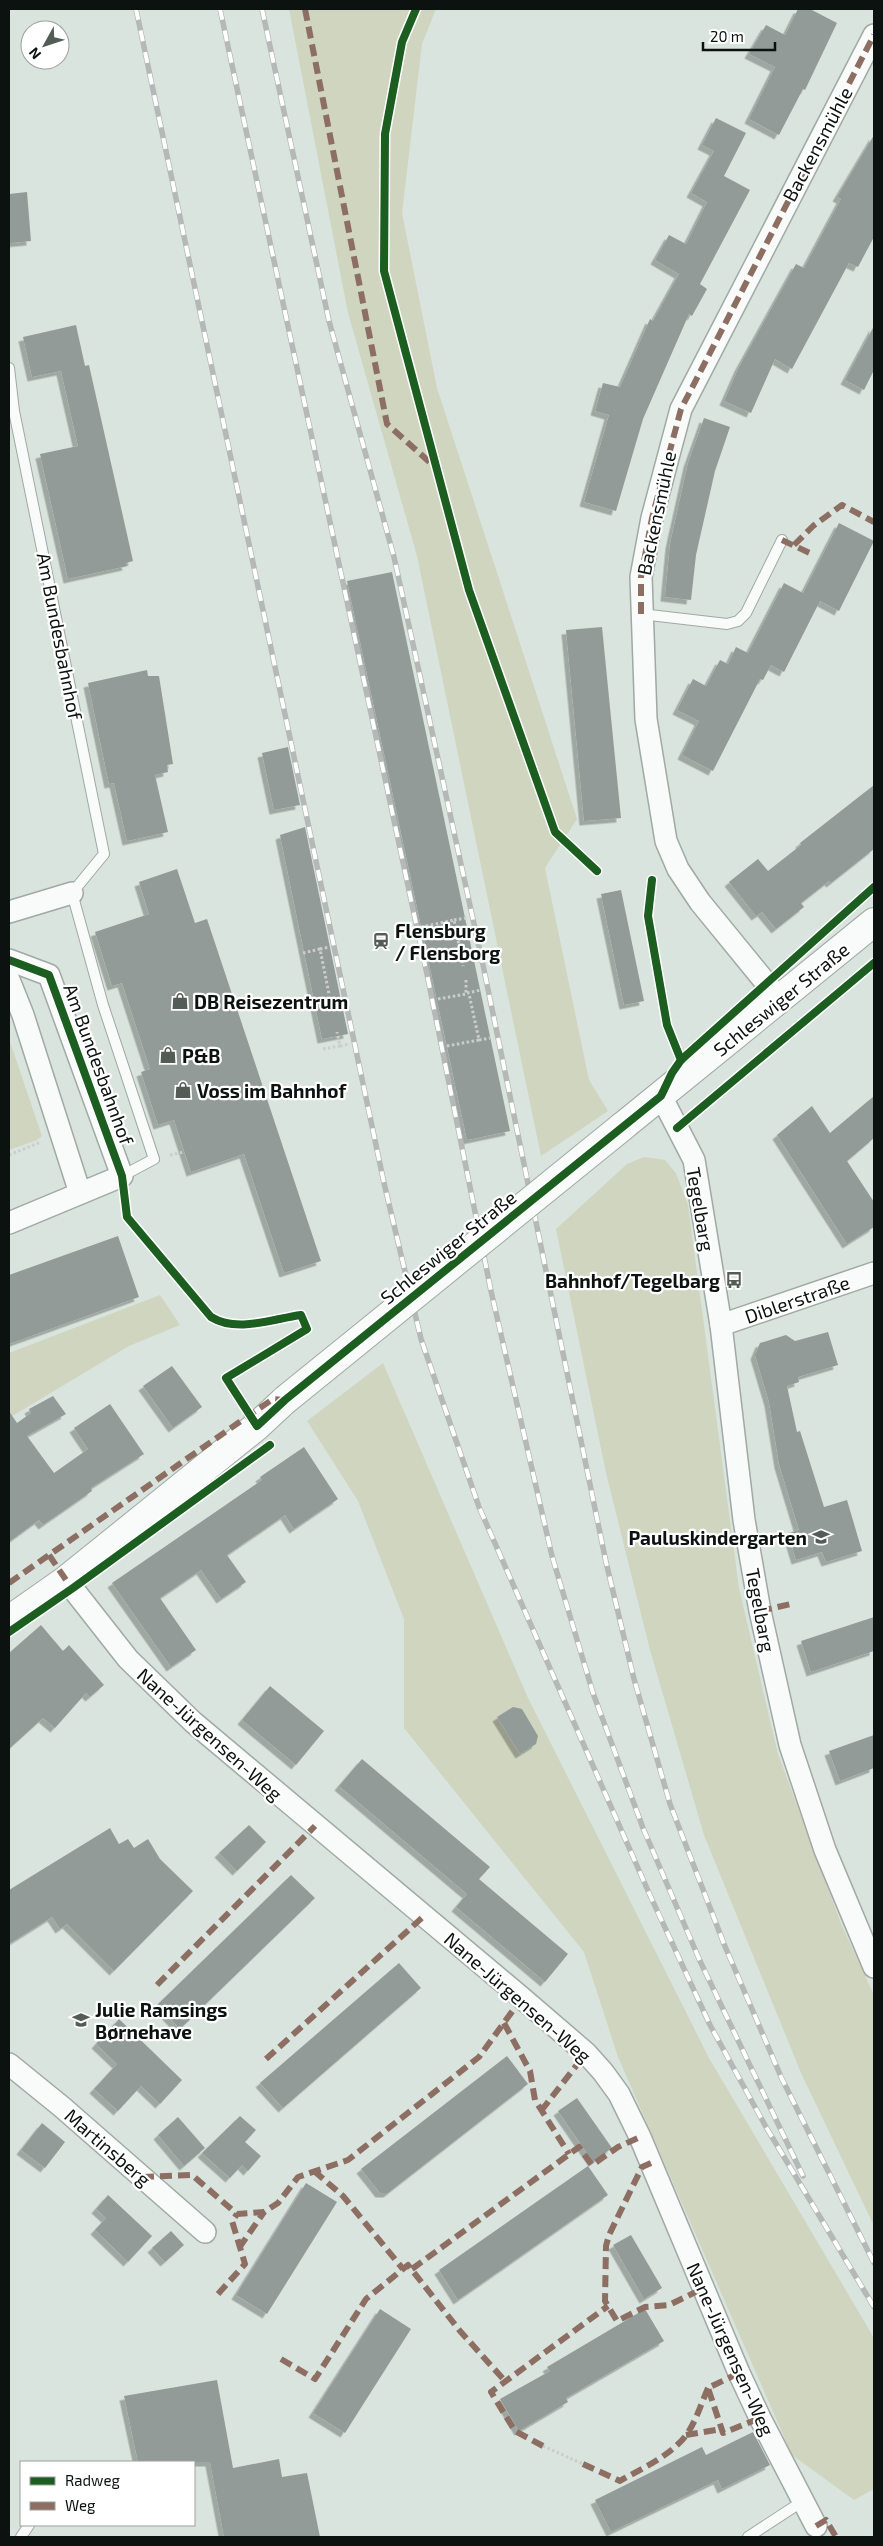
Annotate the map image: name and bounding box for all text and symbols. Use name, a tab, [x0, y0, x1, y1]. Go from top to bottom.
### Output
north arrow	[20, 20, 70, 70]
scale bar	[703, 20, 776, 52]
text: 20 m	[710, 27, 744, 45]
text: N	[25, 44, 44, 63]
street label: Backensmühle	[777, 83, 857, 205]
street label: Backensmühle	[632, 449, 680, 577]
street label: Am Bundesbahnhof	[33, 551, 88, 722]
place label: Flensburg / Flensborg	[395, 919, 500, 964]
station icon: Flensburg / Flensborg	[371, 931, 391, 951]
street label: Schleswiger Straße	[709, 937, 853, 1061]
street label: Am Bundesbahnhof	[59, 980, 139, 1148]
place label: DB Reisezentrum	[194, 990, 348, 1013]
shop icon: DB Reisezentrum	[170, 991, 190, 1011]
place label: P&B	[182, 1044, 220, 1067]
shop icon: P&B	[158, 1045, 178, 1065]
place label: Voss im Bahnhof	[197, 1079, 347, 1102]
shop icon: Voss im Bahnhof	[173, 1080, 193, 1100]
street label: Tegelbarg	[682, 1165, 720, 1253]
street label: Schleswiger Straße	[376, 1185, 520, 1309]
place label: Bahnhof/Tegelbarg	[545, 1269, 720, 1292]
bus stop icon: Bahnhof/Tegelbarg	[724, 1270, 744, 1290]
street label: Diblerstraße	[741, 1270, 853, 1328]
place label: Pauluskindergarten	[628, 1526, 807, 1549]
school or university icon: Pauluskindergarten	[811, 1527, 831, 1547]
street label: Tegelbarg	[742, 1566, 780, 1654]
street label: Nane-Jürgensen-Weg	[133, 1663, 288, 1805]
street label: Nane-Jürgensen-Weg	[440, 1927, 596, 2067]
place label: Julie Ramsings Børnehave	[95, 1998, 227, 2043]
school or university icon: Julie Ramsings Børnehave	[71, 2010, 91, 2030]
street label: Martinsberg	[60, 2103, 156, 2191]
street label: Nane-Jürgensen-Weg	[682, 2259, 780, 2440]
legend	[20, 2461, 195, 2526]
text: Radweg	[65, 2471, 120, 2489]
text: Weg	[65, 2496, 96, 2514]

